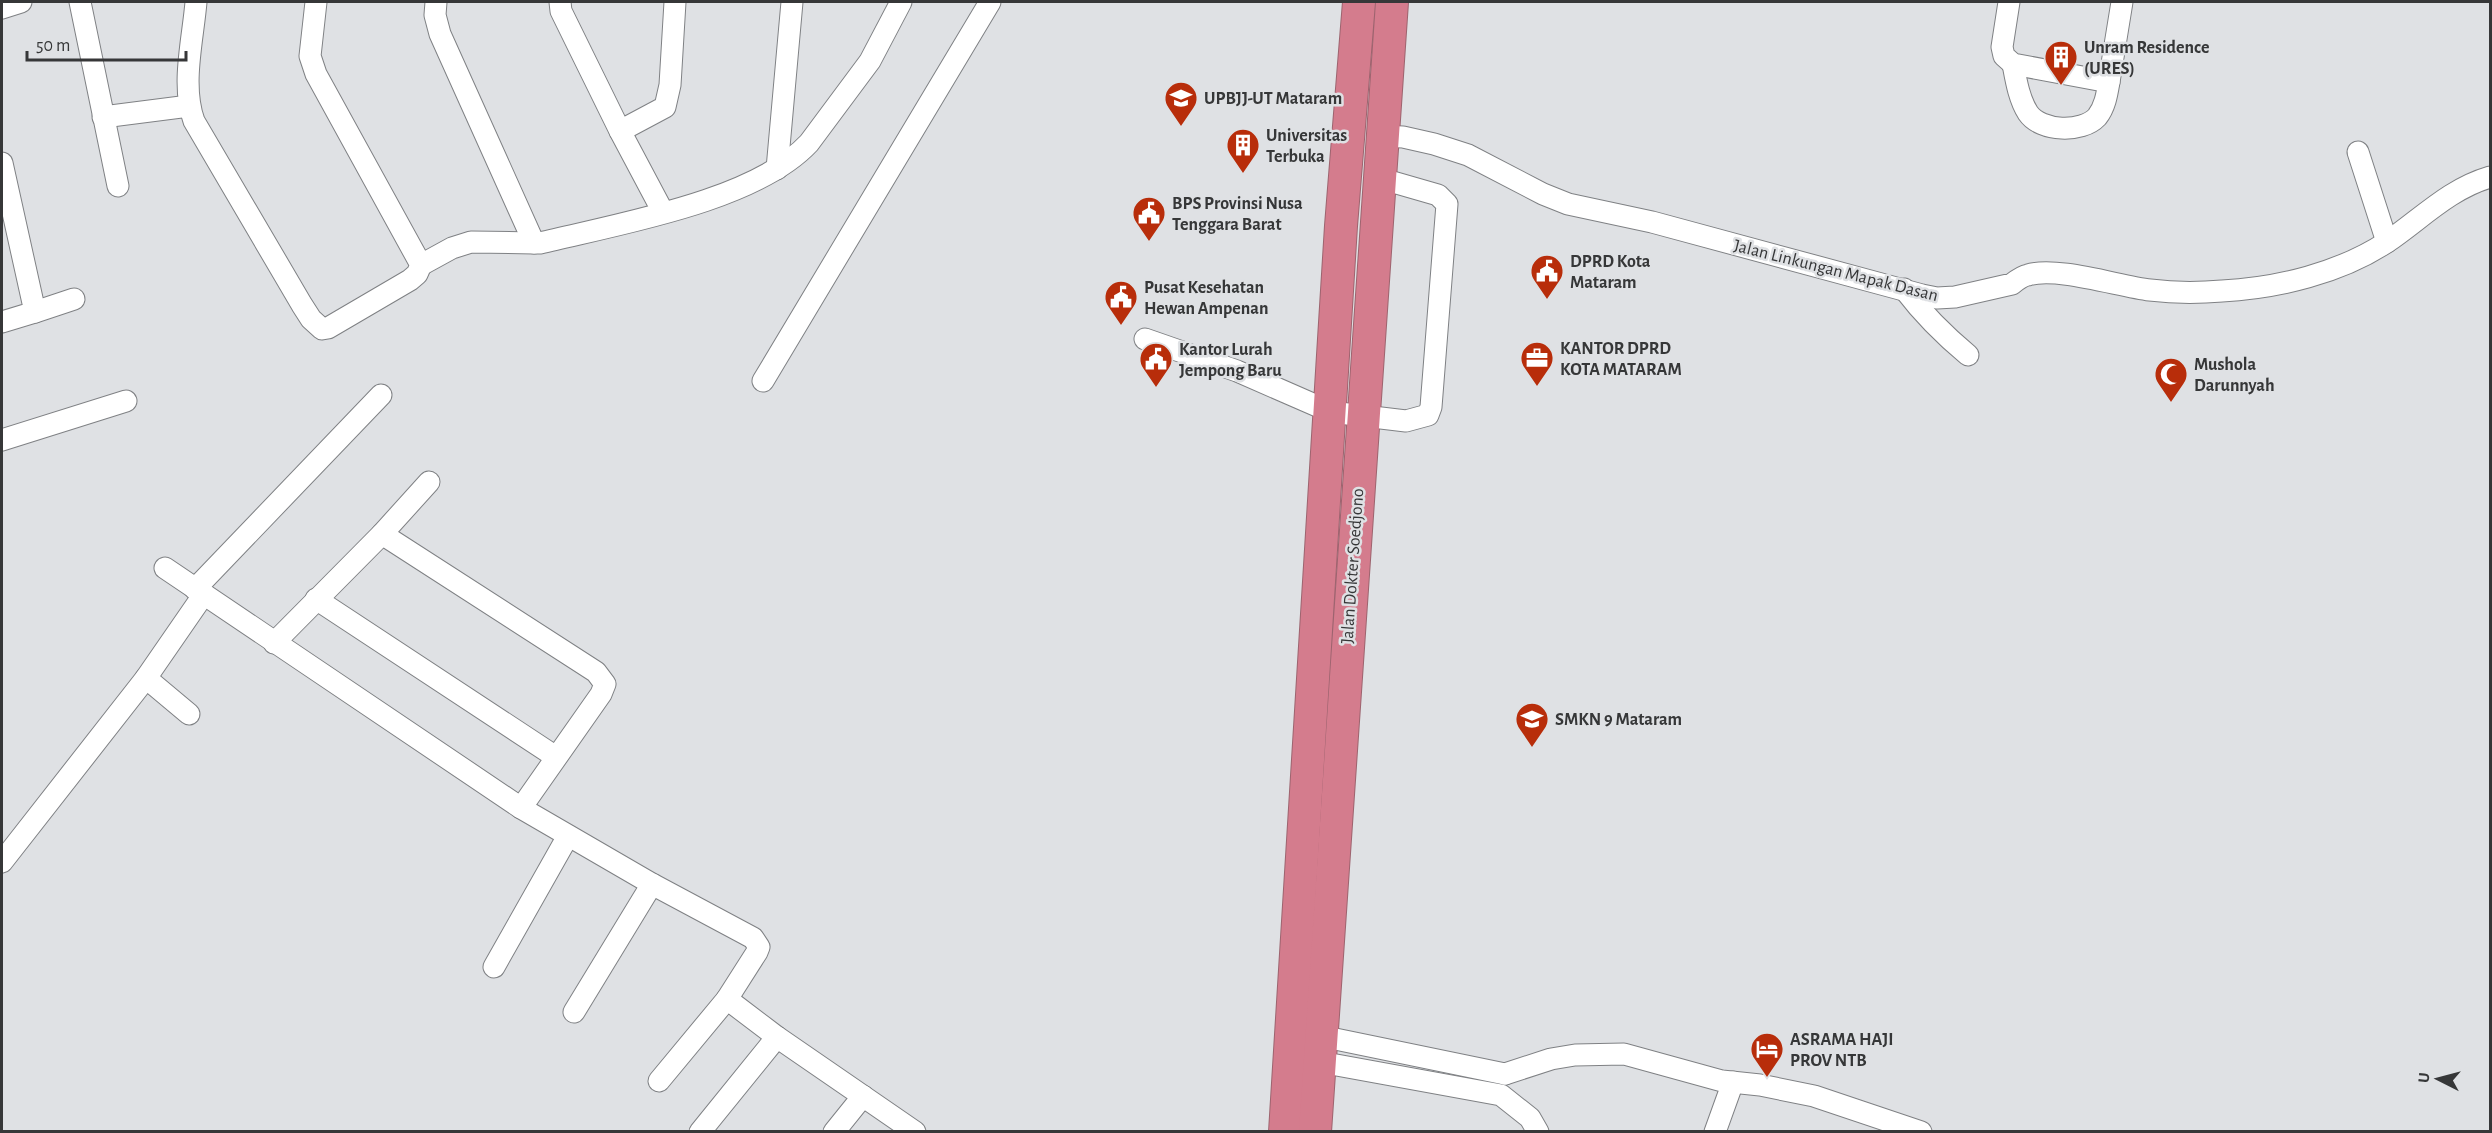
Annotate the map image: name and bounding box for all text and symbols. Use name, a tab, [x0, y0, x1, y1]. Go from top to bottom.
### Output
scale bar	[27, 24, 186, 62]
text: 50 m	[36, 37, 70, 55]
building icon: Unram Residence (URES)	[2043, 39, 2079, 86]
place label: Unram Residence (URES)	[2084, 39, 2210, 78]
school or university icon: UPBJJ-UT Mataram	[1163, 80, 1199, 127]
place label: UPBJJ-UT Mataram	[1204, 90, 1342, 108]
building icon: Universitas Terbuka	[1225, 127, 1261, 174]
place label: Universitas Terbuka	[1266, 127, 1347, 166]
public building icon: BPS Provinsi Nusa Tenggara Barat	[1131, 195, 1167, 242]
place label: BPS Provinsi Nusa Tenggara Barat	[1172, 195, 1303, 234]
street label: Jalan Linkungan Mapak Dasan	[1732, 237, 1940, 305]
public building icon: DPRD Kota Mataram	[1529, 253, 1565, 300]
place label: DPRD Kota Mataram	[1570, 253, 1651, 292]
public building icon: Pusat Kesehatan Hewan Ampenan	[1103, 279, 1139, 326]
place label: Pusat Kesehatan Hewan Ampenan	[1144, 279, 1268, 318]
office icon: KANTOR DPRD KOTA MATARAM	[1519, 340, 1555, 387]
place label: KANTOR DPRD KOTA MATARAM	[1560, 340, 1682, 379]
public building icon: Kantor Lurah Jempong Baru	[1138, 341, 1174, 388]
place label: Kantor Lurah Jempong Baru	[1179, 341, 1282, 380]
mosque icon: Mushola Darunnyah	[2153, 356, 2189, 403]
place label: Mushola Darunnyah	[2194, 356, 2275, 395]
street label: Jalan Dokter Soedjono	[1339, 488, 1367, 644]
school or university icon: SMKN 9 Mataram	[1514, 701, 1550, 748]
place label: SMKN 9 Mataram	[1555, 711, 1682, 729]
hotel icon: ASRAMA HAJI PROV NTB	[1749, 1031, 1785, 1078]
place label: ASRAMA HAJI PROV NTB	[1790, 1031, 1894, 1070]
north arrow	[2408, 1049, 2468, 1109]
text: U	[2416, 1072, 2433, 1083]

